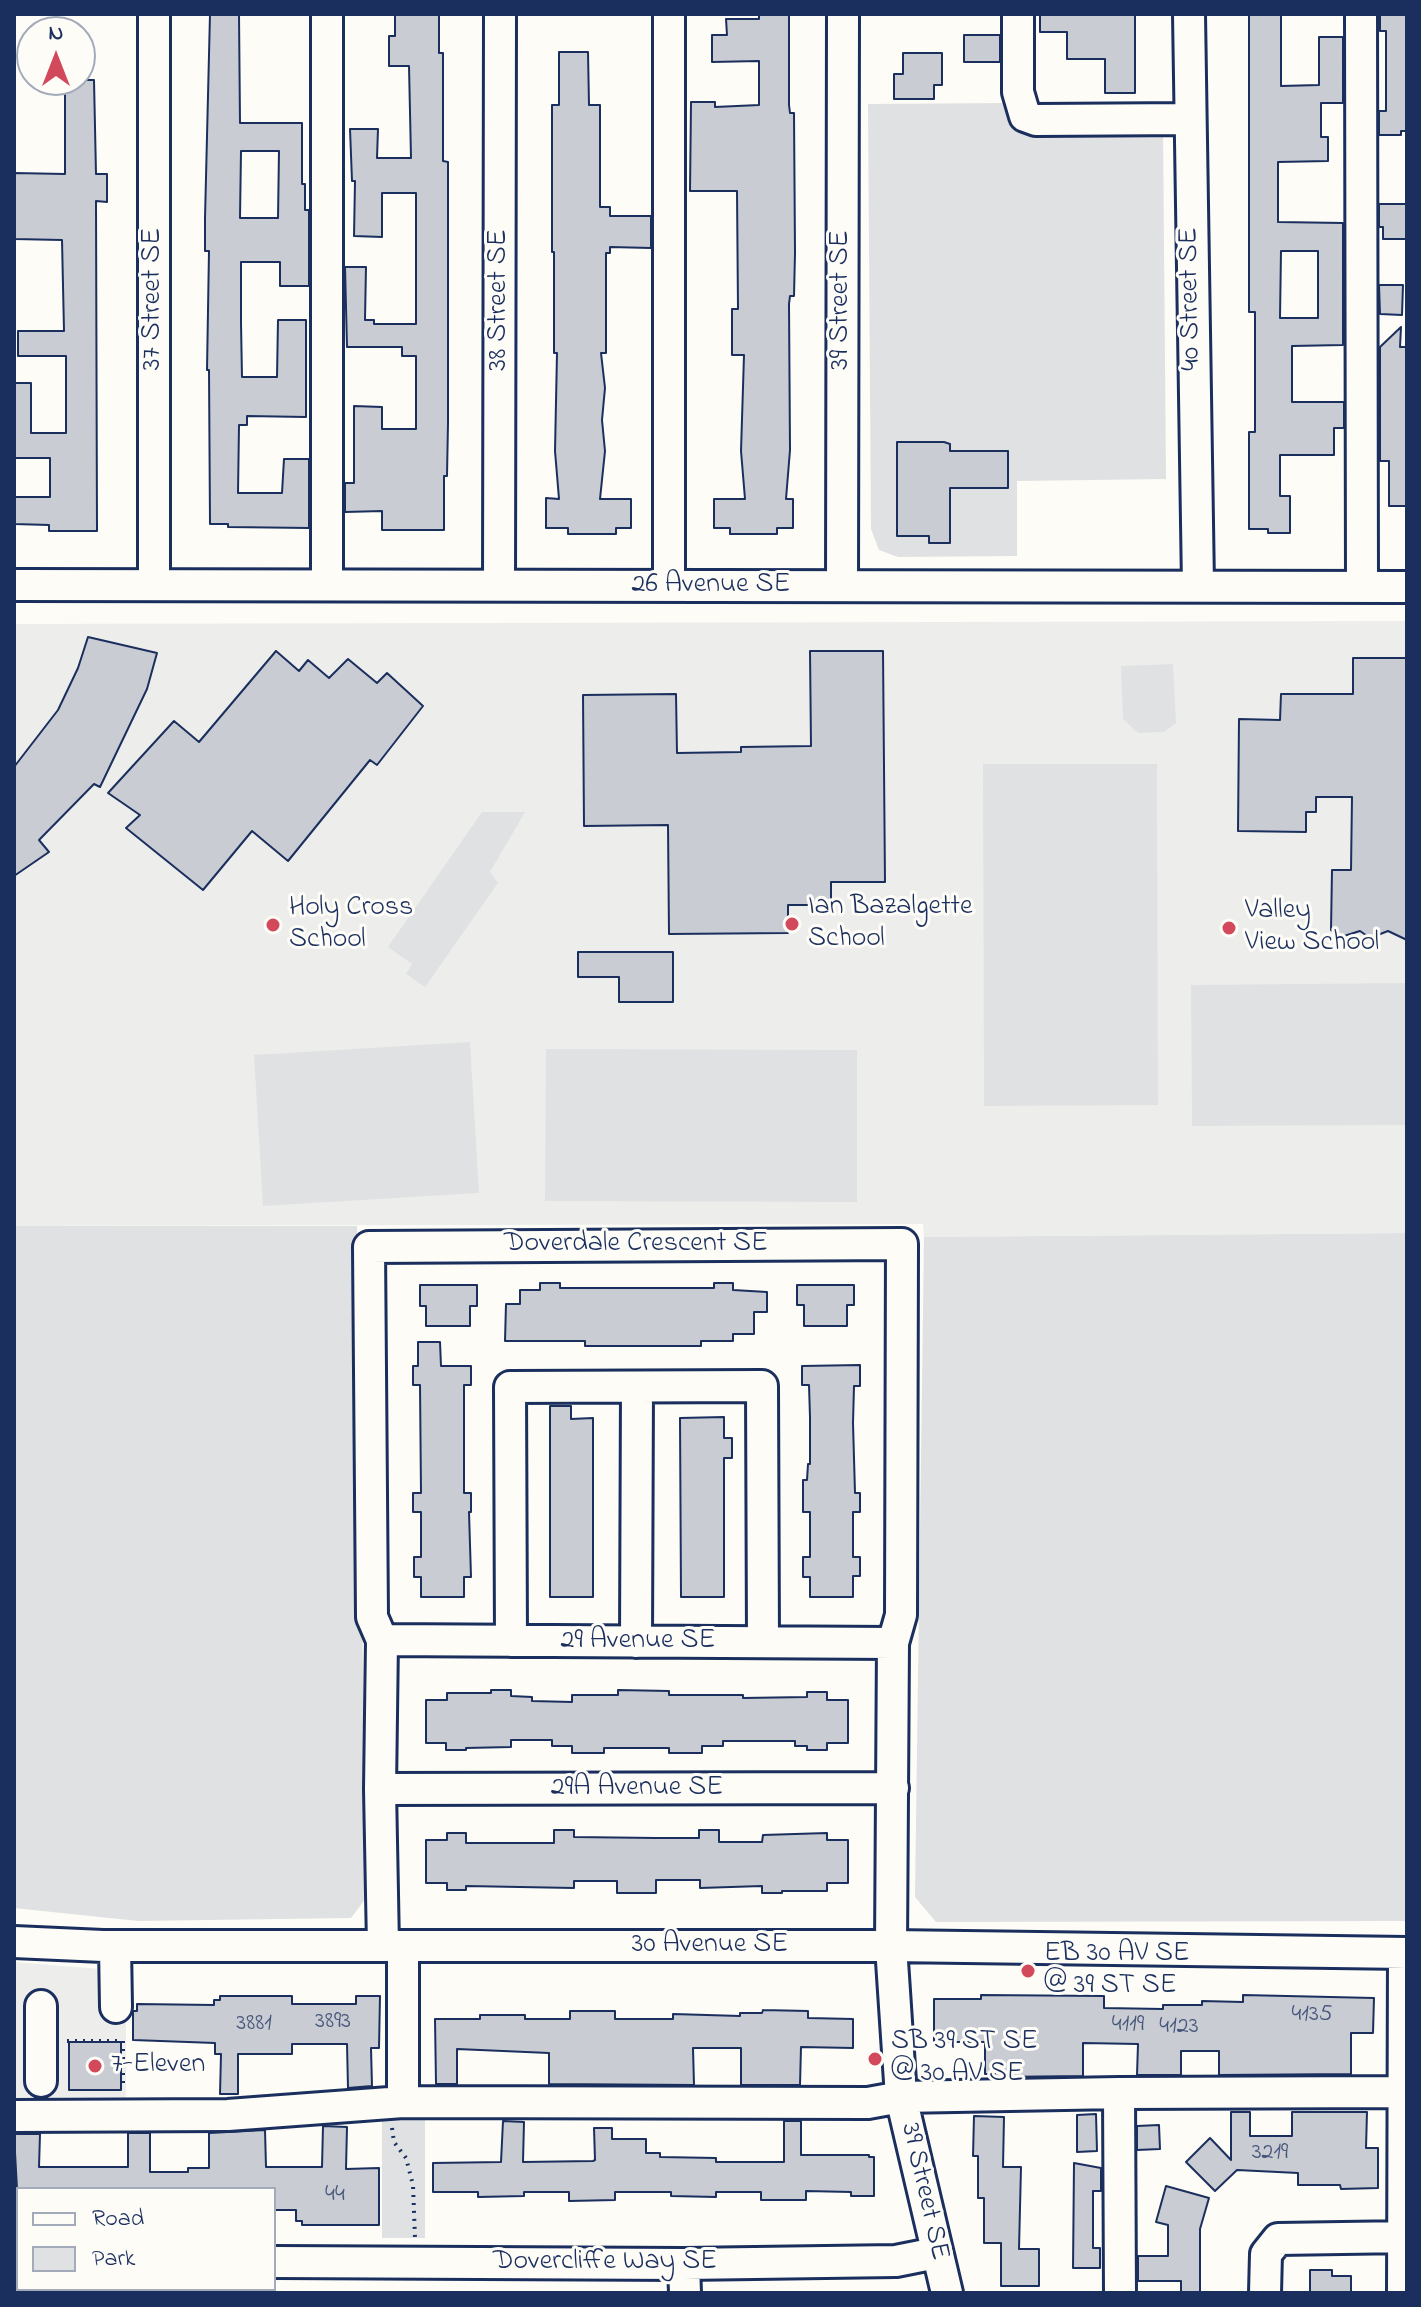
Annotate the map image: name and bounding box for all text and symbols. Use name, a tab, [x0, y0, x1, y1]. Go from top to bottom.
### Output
north arrow	[16, 16, 96, 96]
text: N	[49, 18, 63, 50]
street label: 40 Street SE	[1174, 227, 1210, 371]
street label: 37 Street SE	[137, 228, 171, 370]
street label: 38 Street SE	[483, 229, 517, 371]
street label: 39 Street SE	[825, 230, 859, 370]
street label: 26 Avenue SE	[632, 569, 790, 603]
place label: Ian Bazalgette School	[808, 891, 973, 957]
place label: Holy Cross School	[289, 892, 413, 958]
place label: Valley View School	[1245, 895, 1379, 961]
marker: Ian Bazalgette School	[783, 915, 801, 933]
marker: Holy Cross School	[264, 916, 282, 934]
marker: Valley View School	[1220, 919, 1238, 937]
street label: Doverdale Crescent SE	[504, 1228, 768, 1262]
street label: 29 Avenue SE	[560, 1625, 716, 1659]
street label: 29A Avenue SE	[551, 1772, 723, 1806]
street label: 30 Avenue SE	[632, 1929, 788, 1963]
place label: EB 30 AV SE @ 39 ST SE	[1044, 1938, 1190, 2004]
marker: EB 30 AV SE @ 39 ST SE	[1019, 1962, 1037, 1980]
house number: 4135	[1291, 2002, 1333, 2030]
house number: 3893	[315, 2009, 351, 2037]
house number: 3881	[236, 2011, 272, 2039]
house number: 4119	[1112, 2012, 1144, 2040]
house number: 4123	[1159, 2014, 1199, 2042]
place label: SB 39 ST SE @ 30 AV SE	[891, 2026, 1038, 2092]
place label: 7-Eleven	[111, 2049, 205, 2083]
marker: SB 39 ST SE @ 30 AV SE	[866, 2050, 884, 2068]
marker: 7-Eleven	[86, 2057, 104, 2075]
street label: 39 Street SE	[891, 2120, 955, 2264]
house number: 3219	[1252, 2140, 1288, 2168]
house number: 44	[325, 2182, 345, 2210]
legend	[16, 2187, 276, 2291]
text: Road	[92, 2202, 144, 2237]
text: Park	[92, 2242, 135, 2277]
street label: Dovercliffe Way SE	[493, 2246, 717, 2280]

